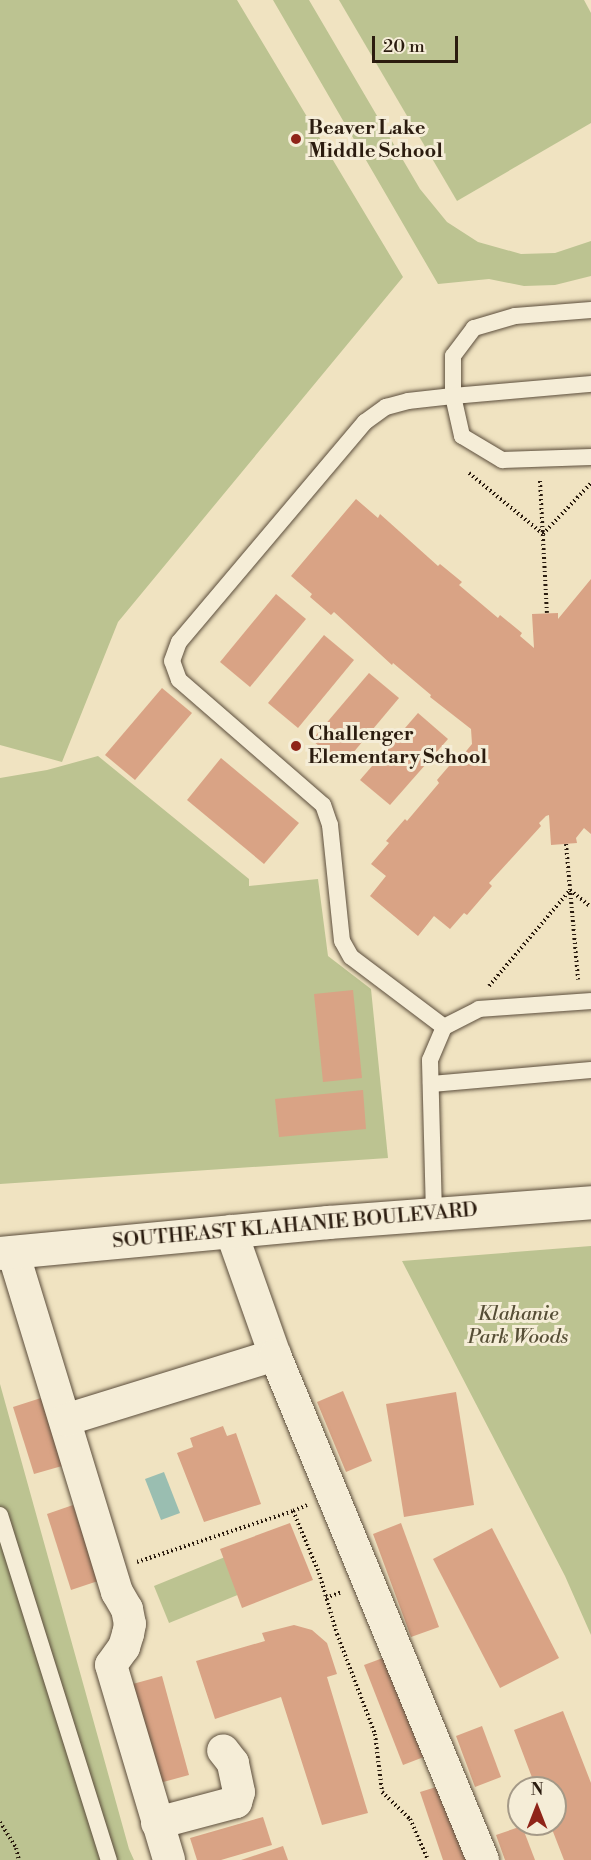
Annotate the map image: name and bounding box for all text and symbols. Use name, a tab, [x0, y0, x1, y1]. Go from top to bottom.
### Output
scale bar	[375, 24, 460, 62]
text: 20 m	[383, 35, 425, 58]
place label: Beaver Lake Middle School	[308, 116, 443, 163]
marker: Beaver Lake Middle School	[289, 132, 303, 146]
place label: Challenger Elementary School	[308, 722, 487, 769]
marker: Challenger Elementary School	[289, 739, 303, 753]
street label: SOUTHEAST KLAHANIE BOULEVARD	[111, 1198, 479, 1254]
park label: Klahanie Park Woods	[468, 1303, 568, 1350]
north arrow	[507, 1776, 567, 1836]
text: N	[531, 1780, 543, 1800]

